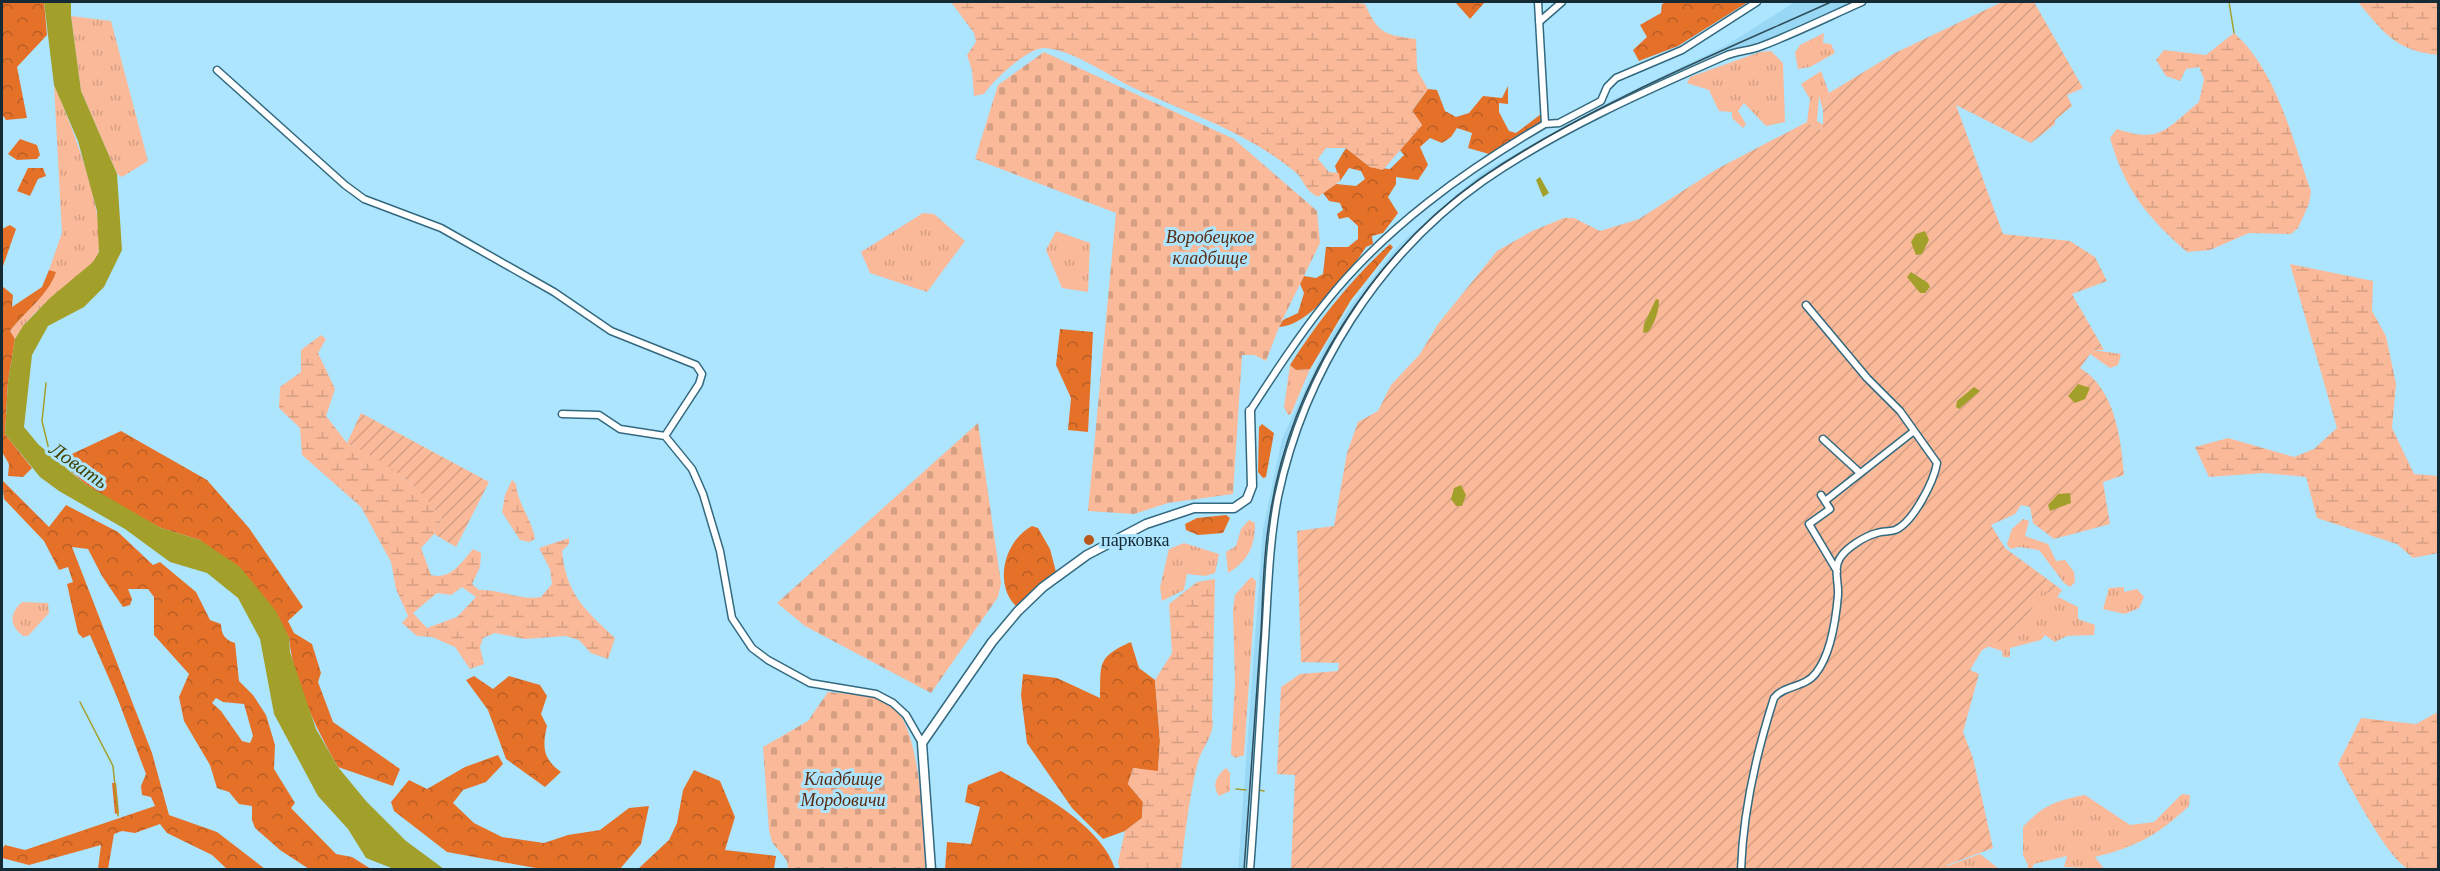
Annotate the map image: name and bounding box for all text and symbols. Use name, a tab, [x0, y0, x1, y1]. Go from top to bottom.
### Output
park label: Воробецкое кладбище	[1166, 227, 1254, 268]
water label: Ловать	[45, 437, 112, 493]
place label: парковка	[1101, 530, 1169, 550]
marker: парковка	[1082, 533, 1096, 547]
park label: Кладбище Мордовичи	[799, 769, 886, 810]

